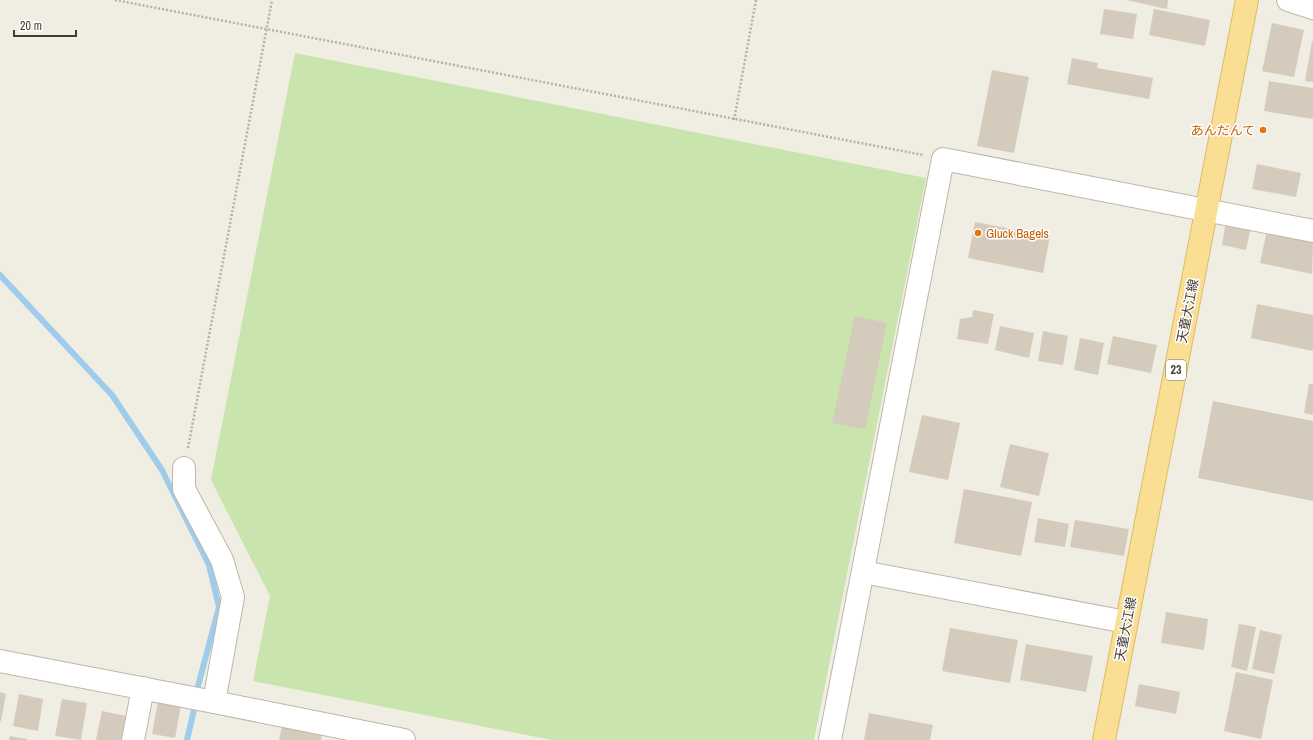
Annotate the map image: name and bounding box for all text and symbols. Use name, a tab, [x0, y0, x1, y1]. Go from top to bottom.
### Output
scale bar	[14, 12, 76, 38]
text: 20 m	[20, 18, 42, 34]
place label: あんだんて	[1191, 122, 1255, 139]
marker: あんだんて	[1258, 125, 1268, 135]
place label: Gluck Bagels	[986, 225, 1049, 242]
marker: Gluck Bagels	[973, 228, 983, 238]
street label: 天童大江線	[1173, 278, 1202, 345]
road number: 23	[1166, 360, 1186, 380]
street label: 天童大江線	[1111, 596, 1140, 663]

